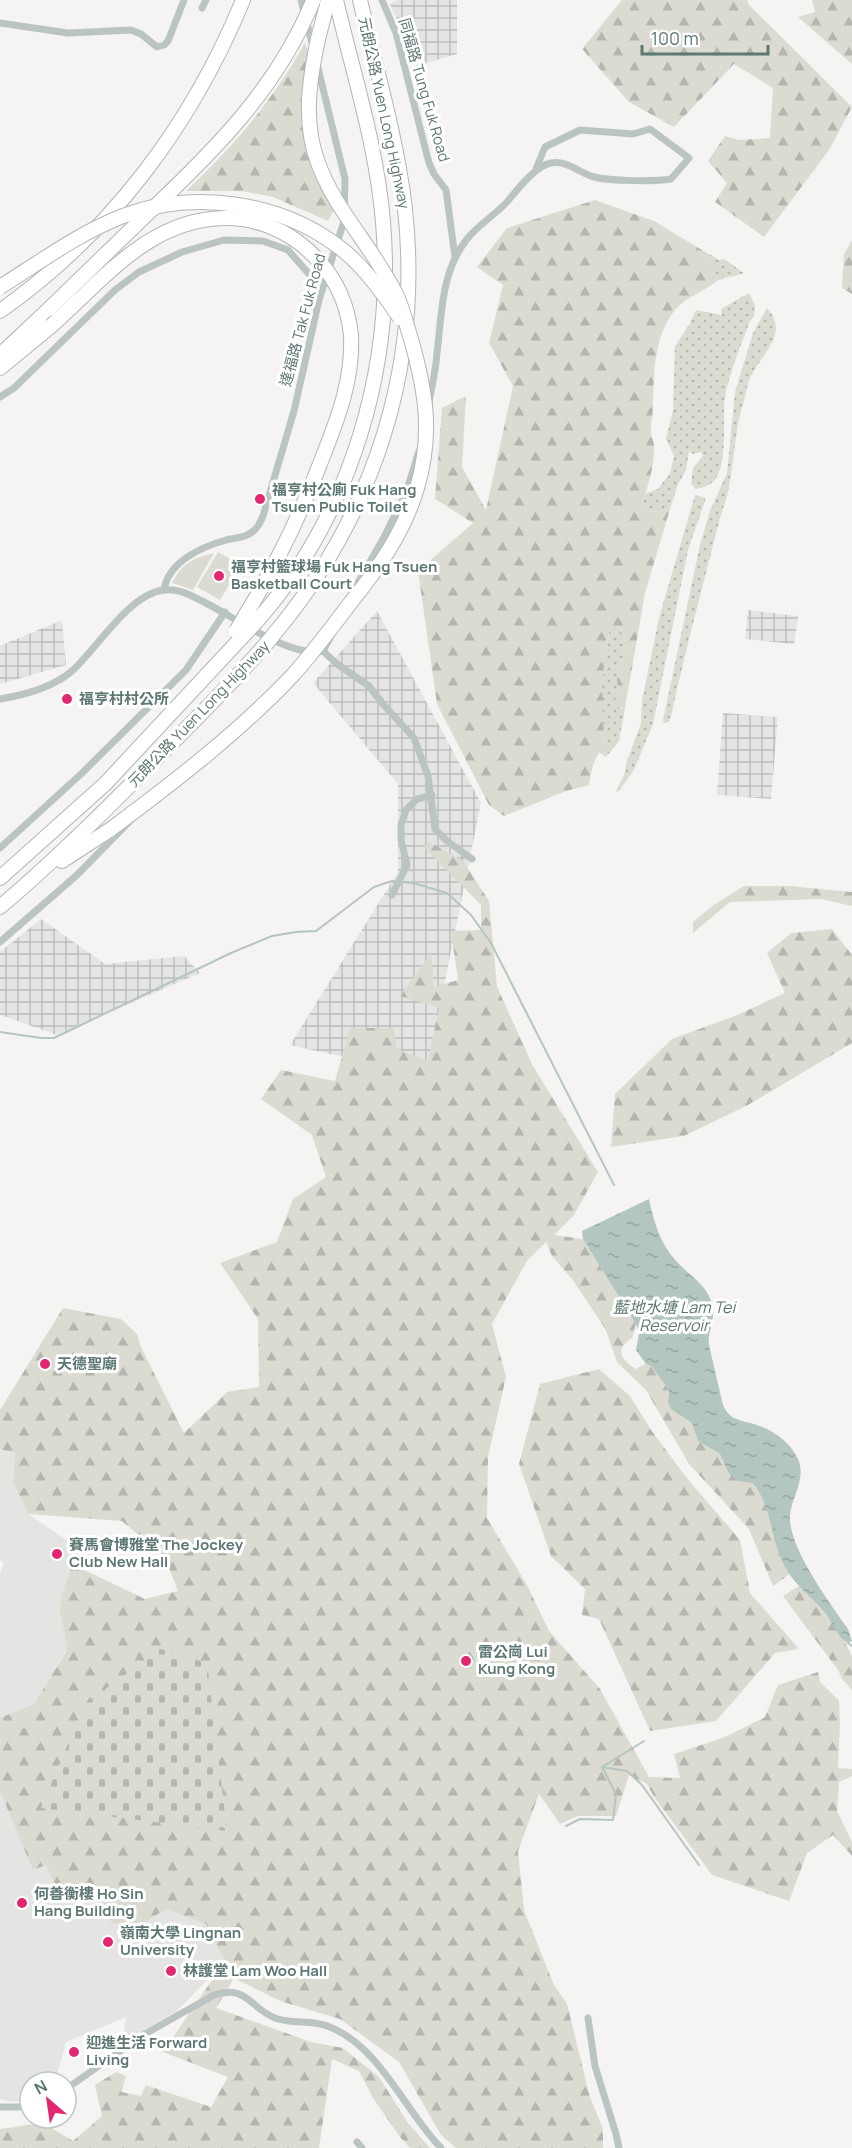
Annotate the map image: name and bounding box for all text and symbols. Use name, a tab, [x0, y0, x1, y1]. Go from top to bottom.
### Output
street label: 元朗公路 Yuen Long Highway	[354, 15, 415, 211]
street label: 同福路 Tung Fuk Road	[394, 16, 455, 164]
scale bar	[642, 18, 768, 56]
text: 100 m	[651, 26, 699, 50]
street label: 達福路 Tak Fuk Road	[275, 251, 330, 389]
place label: 福亨村公廁 Fuk Hang Tsuen Public Toilet	[272, 479, 416, 517]
marker: 福亨村公廁 Fuk Hang Tsuen Public Toilet	[253, 492, 267, 506]
place label: 福亨村籃球場 Fuk Hang Tsuen Basketball Court	[231, 556, 437, 594]
marker: 福亨村籃球場 Fuk Hang Tsuen Basketball Court	[212, 569, 226, 583]
street label: 元朗公路 Yuen Long Highway	[123, 636, 274, 791]
place label: 福亨村村公所	[79, 688, 169, 709]
marker: 福亨村村公所	[60, 692, 74, 706]
water label: 藍地水塘 Lam Tei Reservoir	[613, 1296, 737, 1336]
place label: 天德聖廟	[57, 1353, 117, 1374]
marker: 天德聖廟	[38, 1357, 52, 1371]
place label: 賽馬會博雅堂 The Jockey Club New Hall	[69, 1534, 244, 1572]
marker: 賽馬會博雅堂 The Jockey Club New Hall	[50, 1547, 64, 1561]
place label: 雷公崗 Lui Kung Kong	[478, 1641, 555, 1679]
marker: 雷公崗 Lui Kung Kong	[459, 1654, 473, 1668]
place label: 何善衡樓 Ho Sin Hang Building	[34, 1883, 144, 1921]
marker: 何善衡樓 Ho Sin Hang Building	[15, 1896, 29, 1910]
place label: 嶺南大學 Lingnan University	[120, 1922, 241, 1960]
marker: 嶺南大學 Lingnan University	[101, 1935, 115, 1949]
place label: 林護堂 Lam Woo Hall	[183, 1960, 327, 1981]
marker: 林護堂 Lam Woo Hall	[164, 1964, 178, 1978]
place label: 迎進生活 Forward Living	[86, 2032, 207, 2070]
marker: 迎進生活 Forward Living	[67, 2045, 81, 2059]
north arrow	[18, 2070, 78, 2130]
text: N	[30, 2074, 51, 2099]

